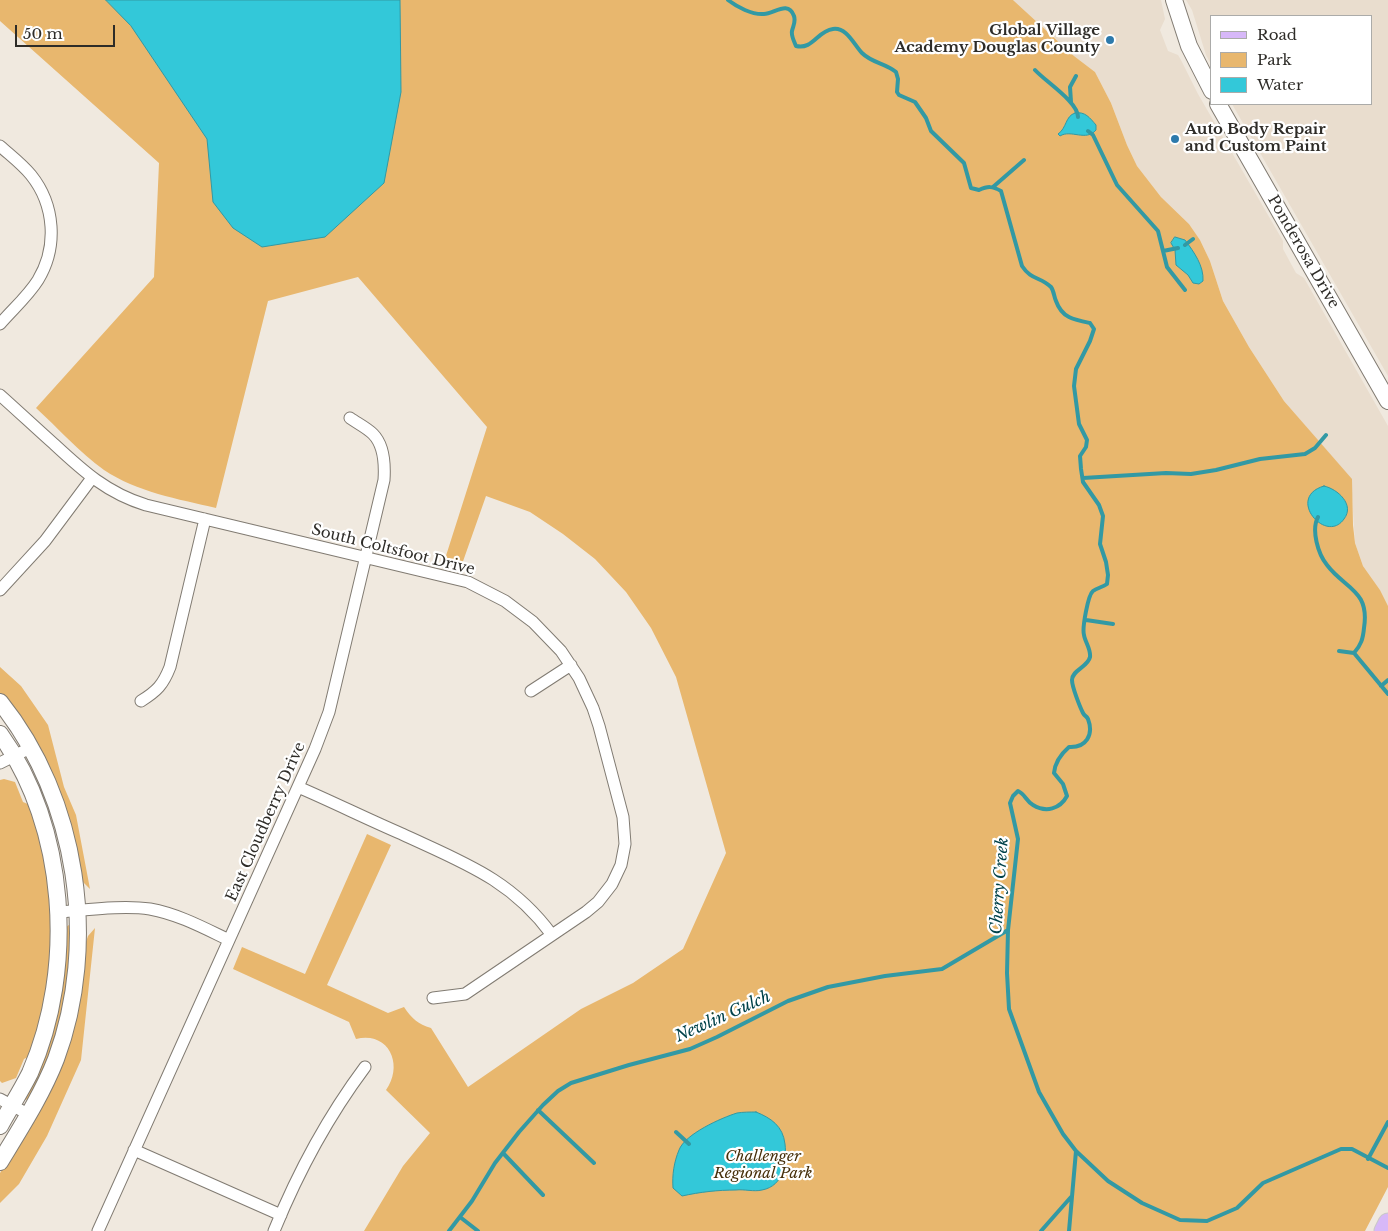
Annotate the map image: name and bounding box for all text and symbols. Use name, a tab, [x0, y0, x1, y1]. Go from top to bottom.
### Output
scale bar	[18, 15, 118, 47]
legend	[1210, 15, 1373, 105]
place label: Global Village Academy Douglas County	[894, 22, 1100, 57]
text: 50 m	[23, 24, 63, 43]
text: Road	[1257, 25, 1297, 44]
marker: Global Village Academy Douglas County	[1104, 34, 1116, 46]
text: Park	[1257, 50, 1292, 69]
text: Water	[1257, 75, 1303, 94]
place label: Auto Body Repair and Custom Paint	[1185, 121, 1326, 156]
marker: Auto Body Repair and Custom Paint	[1169, 133, 1181, 145]
street label: Ponderosa Drive	[1263, 192, 1343, 312]
street label: South Coltsfoot Drive	[310, 521, 476, 579]
street label: East Cloudberry Drive	[223, 740, 309, 904]
water label: Cherry Creek	[987, 837, 1013, 935]
water label: Newlin Gulch	[672, 987, 774, 1047]
park label: Challenger Regional Park	[714, 1148, 812, 1183]

